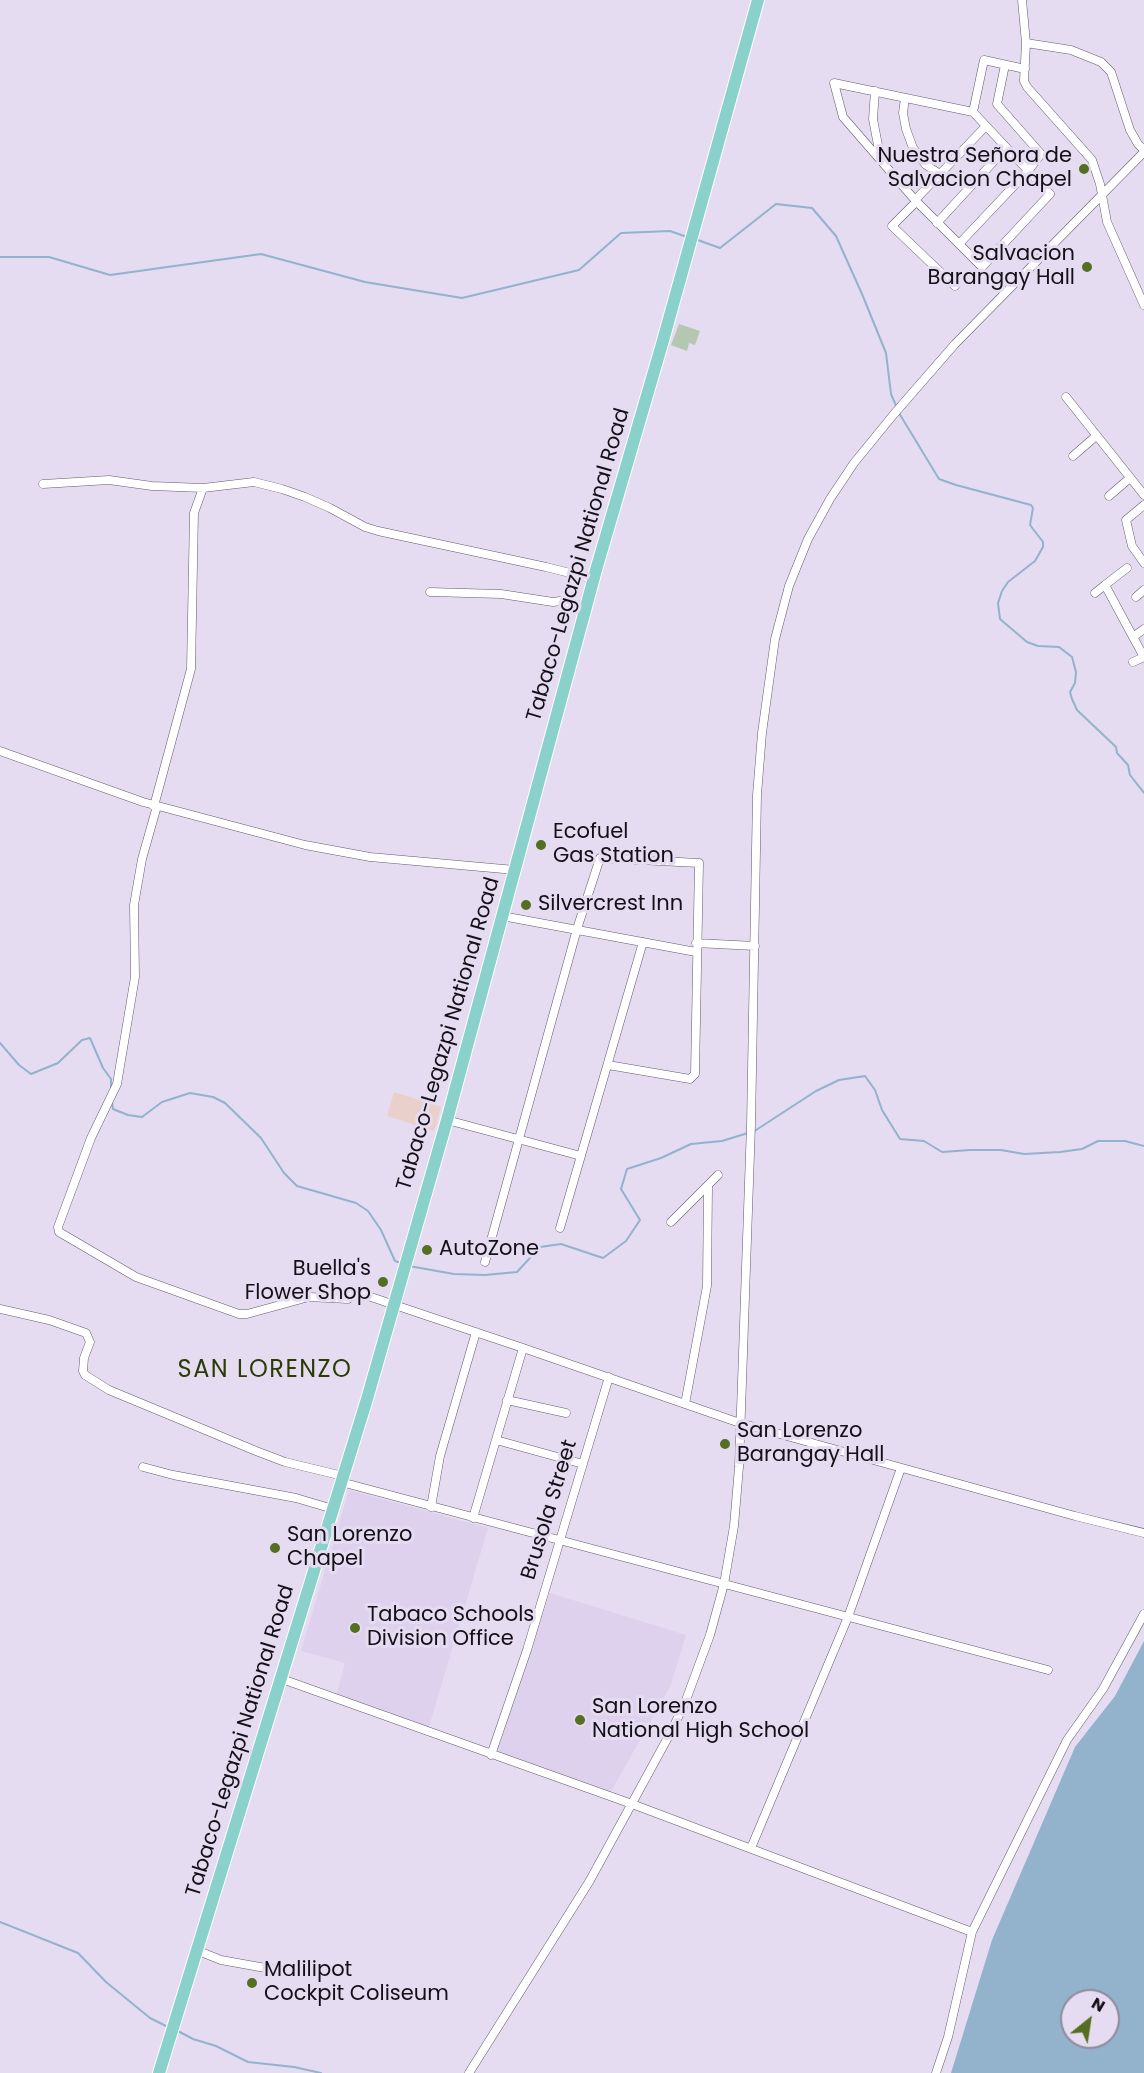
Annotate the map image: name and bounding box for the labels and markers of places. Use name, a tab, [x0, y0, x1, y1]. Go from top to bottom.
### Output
place label: Nuestra Señora de Salvacion Chapel	[877, 144, 1072, 194]
marker: Nuestra Señora de Salvacion Chapel	[1077, 162, 1091, 176]
place label: Salvacion Barangay Hall	[928, 242, 1075, 292]
marker: Salvacion Barangay Hall	[1080, 260, 1094, 274]
place label: Ecofuel Gas Station	[553, 820, 674, 870]
marker: Ecofuel Gas Station	[534, 838, 548, 852]
place label: Silvercrest Inn	[538, 892, 683, 918]
marker: Silvercrest Inn	[519, 898, 533, 912]
place label: AutoZone	[439, 1237, 539, 1263]
marker: AutoZone	[420, 1243, 434, 1257]
place label: Buella's Flower Shop	[245, 1257, 371, 1307]
marker: Buella's Flower Shop	[376, 1275, 390, 1289]
place label: San Lorenzo Barangay Hall	[737, 1419, 884, 1469]
marker: San Lorenzo Barangay Hall	[718, 1437, 732, 1451]
place label: San Lorenzo Chapel	[287, 1523, 412, 1573]
marker: San Lorenzo Chapel	[268, 1541, 282, 1555]
place label: Tabaco Schools Division Office	[367, 1603, 534, 1653]
marker: Tabaco Schools Division Office	[348, 1621, 362, 1635]
place label: San Lorenzo National High School	[592, 1695, 809, 1745]
marker: San Lorenzo National High School	[573, 1713, 587, 1727]
place label: Malilipot Cockpit Coliseum	[264, 1958, 449, 2008]
marker: Malilipot Cockpit Coliseum	[245, 1976, 259, 1990]

